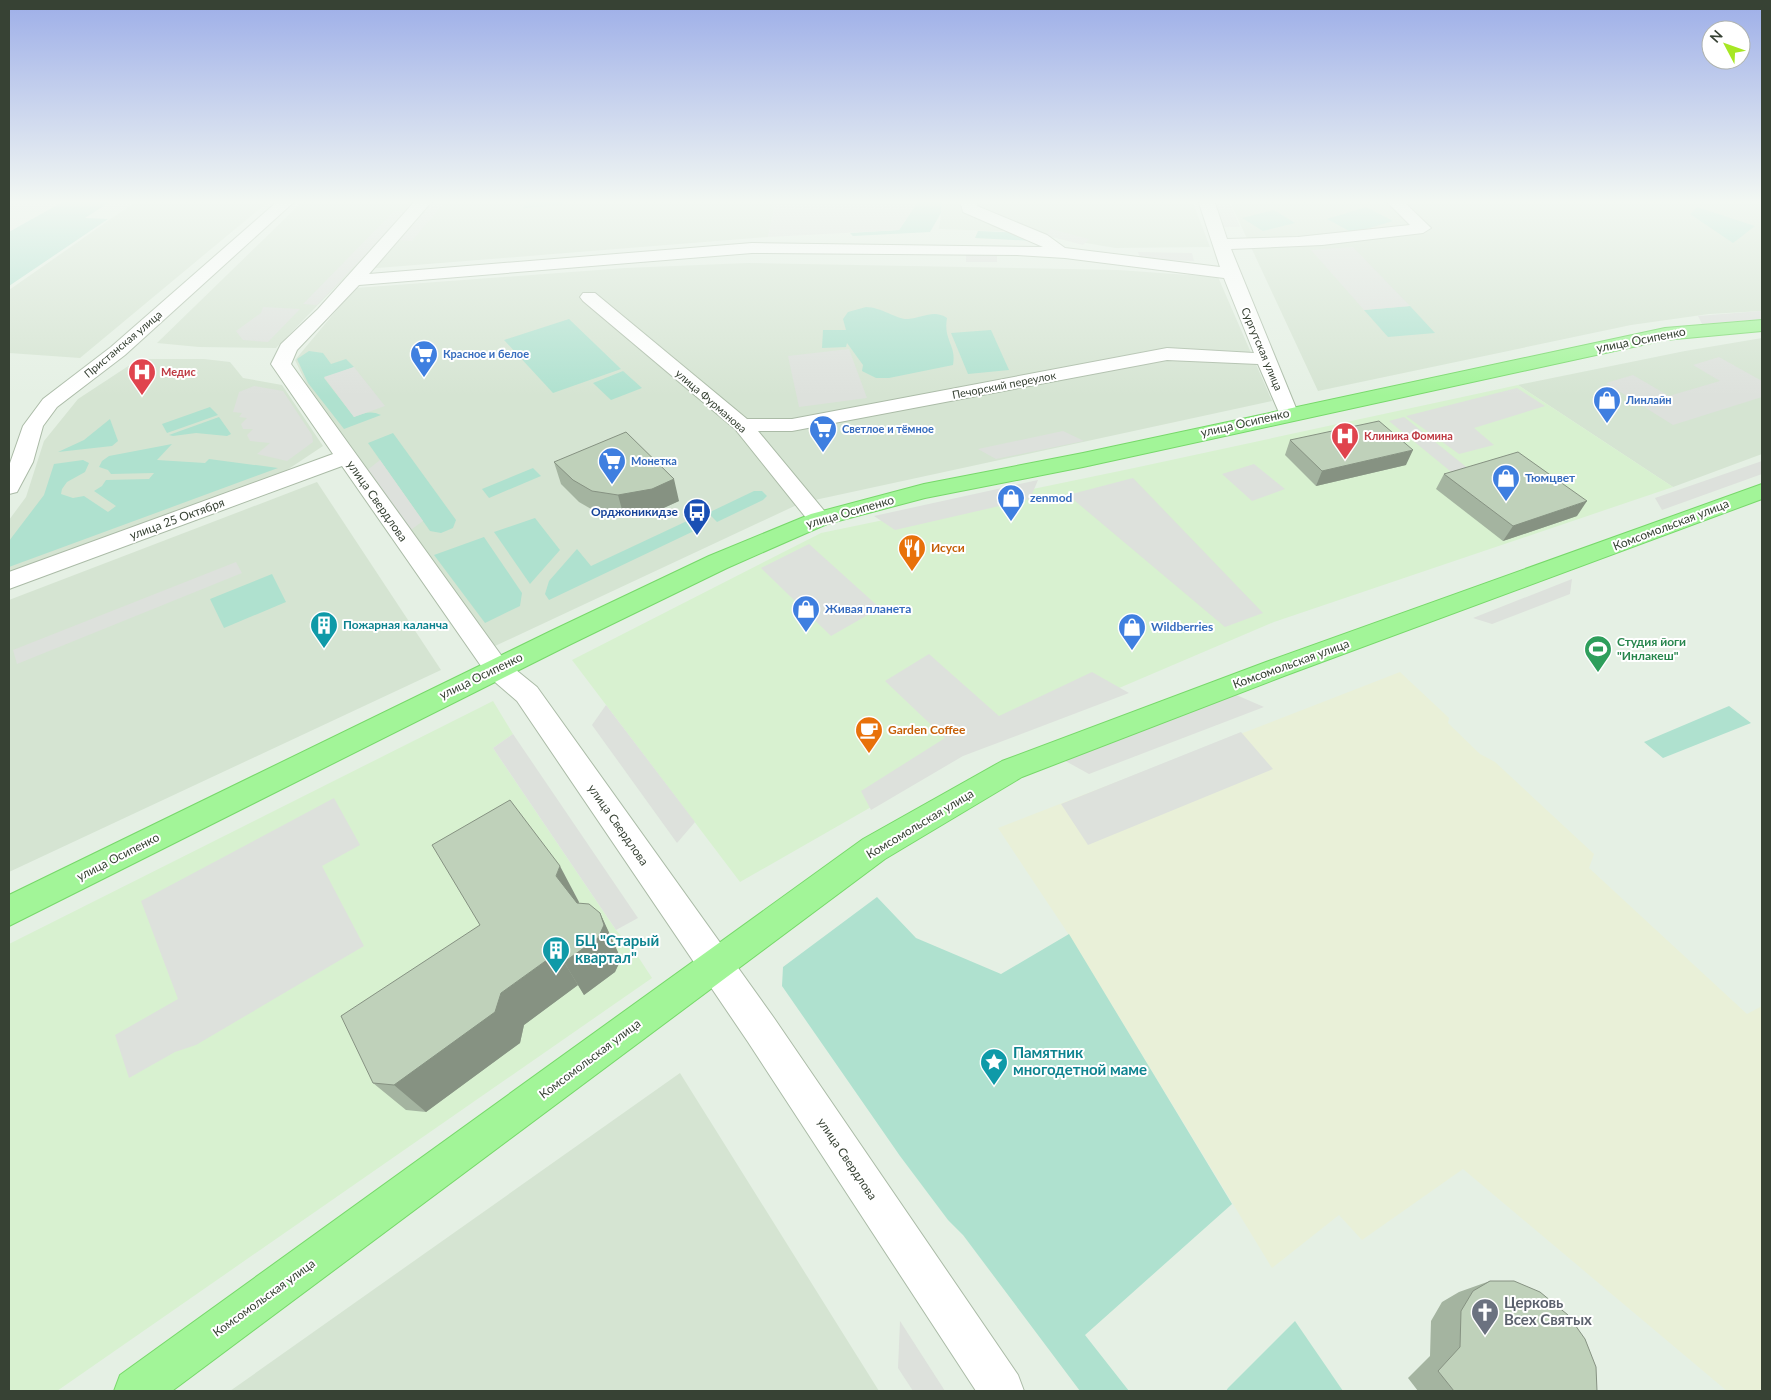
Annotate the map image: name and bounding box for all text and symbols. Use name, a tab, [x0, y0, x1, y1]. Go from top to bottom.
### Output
north arrow	[1701, 20, 1751, 70]
text: N	[1706, 26, 1726, 46]
street label: Сургутская улица	[1239, 305, 1286, 392]
street label: Пристанская улица	[81, 307, 164, 380]
street label: улица Осипенко	[1595, 323, 1687, 356]
supermarket icon: Красное и белое	[409, 339, 439, 378]
place label: Красное и белое	[443, 347, 529, 360]
hospital icon: Медис	[127, 357, 157, 396]
place label: Медис	[161, 365, 196, 378]
street label: улица Фурманова	[673, 366, 750, 435]
street label: Печорский переулок	[951, 368, 1057, 401]
shop icon: Линлайн	[1592, 385, 1622, 424]
place label: Линлайн	[1625, 393, 1672, 406]
street label: улица Осипенко	[1199, 405, 1291, 440]
supermarket icon: Светлое и тёмное	[808, 414, 838, 453]
hospital icon: Клиника Фомина	[1330, 421, 1360, 460]
place label: Светлое и тёмное	[842, 422, 934, 435]
place label: Клиника Фомина	[1364, 429, 1453, 442]
supermarket icon: Монетка	[597, 446, 627, 485]
place label: Монетка	[631, 454, 677, 467]
street label: улица Свердлова	[344, 457, 411, 544]
shop icon: Тюмцвет	[1491, 463, 1521, 502]
place label: Тюмцвет	[1525, 470, 1576, 485]
shop icon: zenmod	[996, 483, 1026, 522]
place label: zenmod	[1030, 490, 1073, 505]
street label: улица Осипенко	[804, 492, 896, 531]
street label: улица 25 Октября	[127, 494, 226, 543]
street label: Комсомольская улица	[1611, 496, 1731, 554]
bus stop icon: Орджоникидзе	[682, 497, 712, 536]
place label: Орджоникидзе	[591, 504, 679, 519]
restaurant icon: Исуси	[897, 533, 927, 572]
place label: Исуси	[931, 540, 965, 555]
shop icon: Живая планета	[791, 594, 821, 633]
place label: Живая планета	[825, 601, 911, 616]
building icon: Пожарная каланча	[309, 610, 339, 649]
shop icon: Wildberries	[1117, 612, 1147, 651]
place label: Пожарная каланча	[343, 617, 448, 632]
place label: Wildberries	[1151, 619, 1213, 634]
sports icon: Студия йоги "Инлакеш"	[1583, 634, 1613, 673]
place label: Студия йоги "Инлакеш"	[1617, 634, 1686, 663]
street label: Комсомольская улица	[1231, 635, 1351, 692]
street label: улица Осипенко	[437, 649, 525, 702]
cafe icon: Garden Coffee	[854, 715, 884, 754]
place label: Garden Coffee	[888, 722, 966, 737]
street label: улица Свердлова	[585, 781, 652, 868]
street label: Комсомольская улица	[863, 785, 976, 862]
street label: улица Осипенко	[74, 829, 162, 884]
place label: БЦ "Старый квартал"	[575, 931, 659, 966]
building icon: БЦ "Старый квартал"	[541, 935, 571, 974]
street label: Комсомольская улица	[536, 1016, 643, 1102]
place label: Памятник многодетной маме	[1013, 1043, 1147, 1078]
place icon: Памятник многодетной маме	[979, 1047, 1009, 1086]
street label: улица Свердлова	[814, 1115, 880, 1203]
street label: Комсомольская улица	[210, 1255, 318, 1340]
place label: Церковь Всех Святых	[1504, 1293, 1592, 1328]
church icon: Церковь Всех Святых	[1470, 1297, 1500, 1336]

